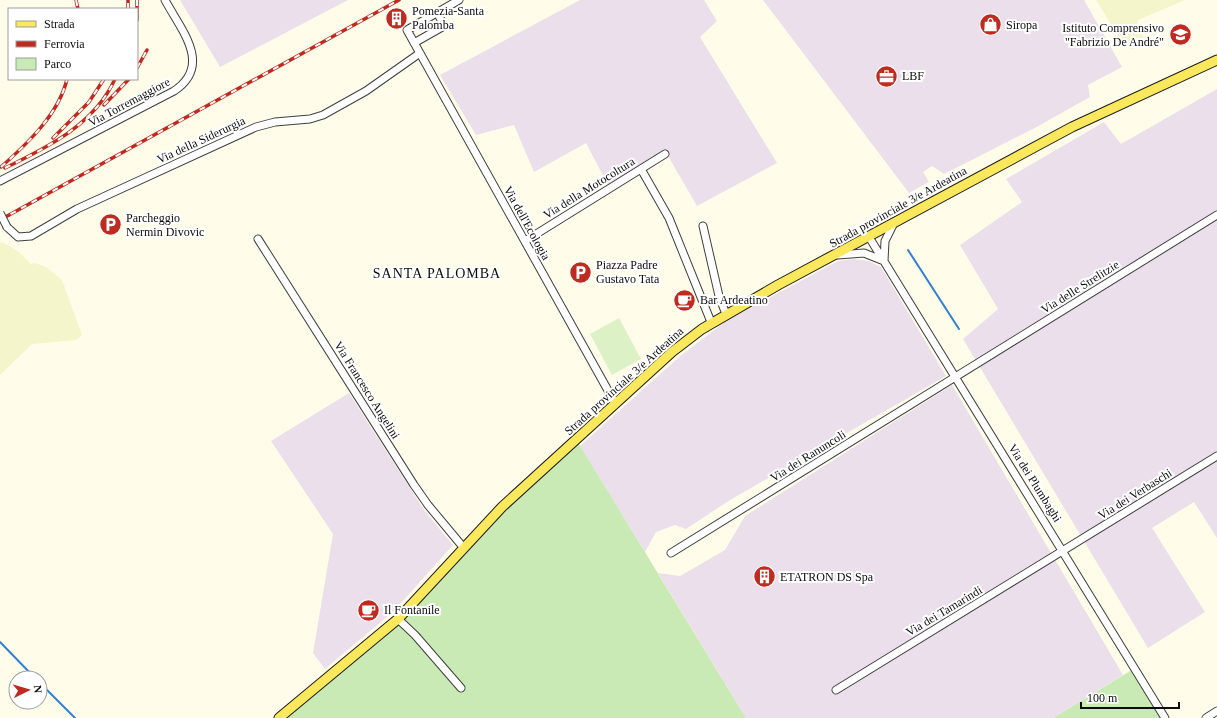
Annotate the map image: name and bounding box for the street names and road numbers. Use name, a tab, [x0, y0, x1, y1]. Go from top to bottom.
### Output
street label: Via Torremaggiore	[86, 75, 172, 129]
street label: Via della Siderurgia	[155, 113, 248, 167]
street label: Via della Motocoltura	[541, 154, 638, 222]
street label: Strada provinciale 3/e Ardeatina	[827, 163, 970, 251]
street label: Via dell'Ecologia	[501, 184, 553, 263]
street label: Via delle Strelitzie	[1038, 257, 1122, 317]
street label: Strada provinciale 3/e Ardeatina	[562, 324, 687, 438]
street label: Via Francesco Angelini	[331, 339, 403, 442]
street label: Via dei Ranuncoli	[768, 427, 849, 485]
street label: Via dei Plumbaghi	[1005, 441, 1065, 525]
street label: Via dei Verbaschi	[1096, 465, 1175, 522]
street label: Via dei Tamarindi	[903, 582, 985, 639]

